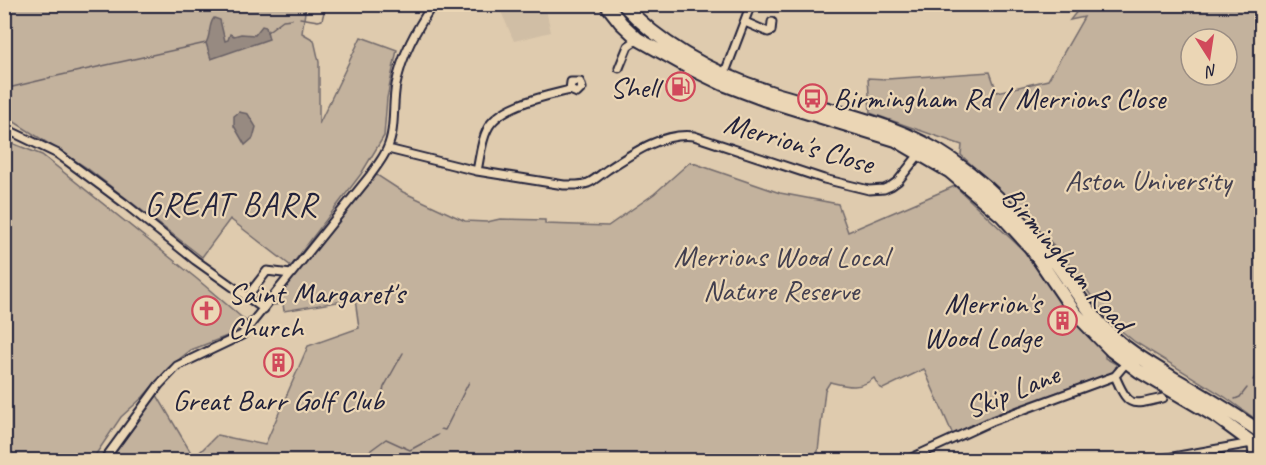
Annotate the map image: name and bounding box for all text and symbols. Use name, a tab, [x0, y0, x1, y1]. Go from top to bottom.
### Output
north arrow	[1179, 27, 1239, 87]
text: N	[1202, 60, 1219, 82]
place label: Shell	[610, 68, 664, 106]
fuel station icon: Shell	[664, 71, 696, 103]
place label: Birmingham Rd / Merrions Close	[833, 79, 1168, 117]
bus stop icon: Birmingham Rd / Merrions Close	[796, 82, 828, 114]
street label: Merrion's Close	[720, 104, 880, 183]
park label: Aston University	[1065, 161, 1234, 199]
street label: Birmingham Road	[993, 178, 1143, 343]
district label: GREAT BARR	[145, 183, 320, 225]
park label: Merrions Wood Local Nature Reserve	[674, 237, 893, 309]
place label: Saint Margaret's Church	[228, 274, 407, 346]
place label: Merrion's Wood Lodge	[924, 284, 1044, 356]
church icon: Saint Margaret's Church	[191, 294, 223, 326]
building icon: Merrion's Wood Lodge	[1046, 304, 1078, 336]
building icon: Great Barr Golf Club	[262, 347, 294, 379]
street label: Skip Lane	[959, 354, 1067, 427]
place label: Great Barr Golf Club	[172, 381, 385, 419]

